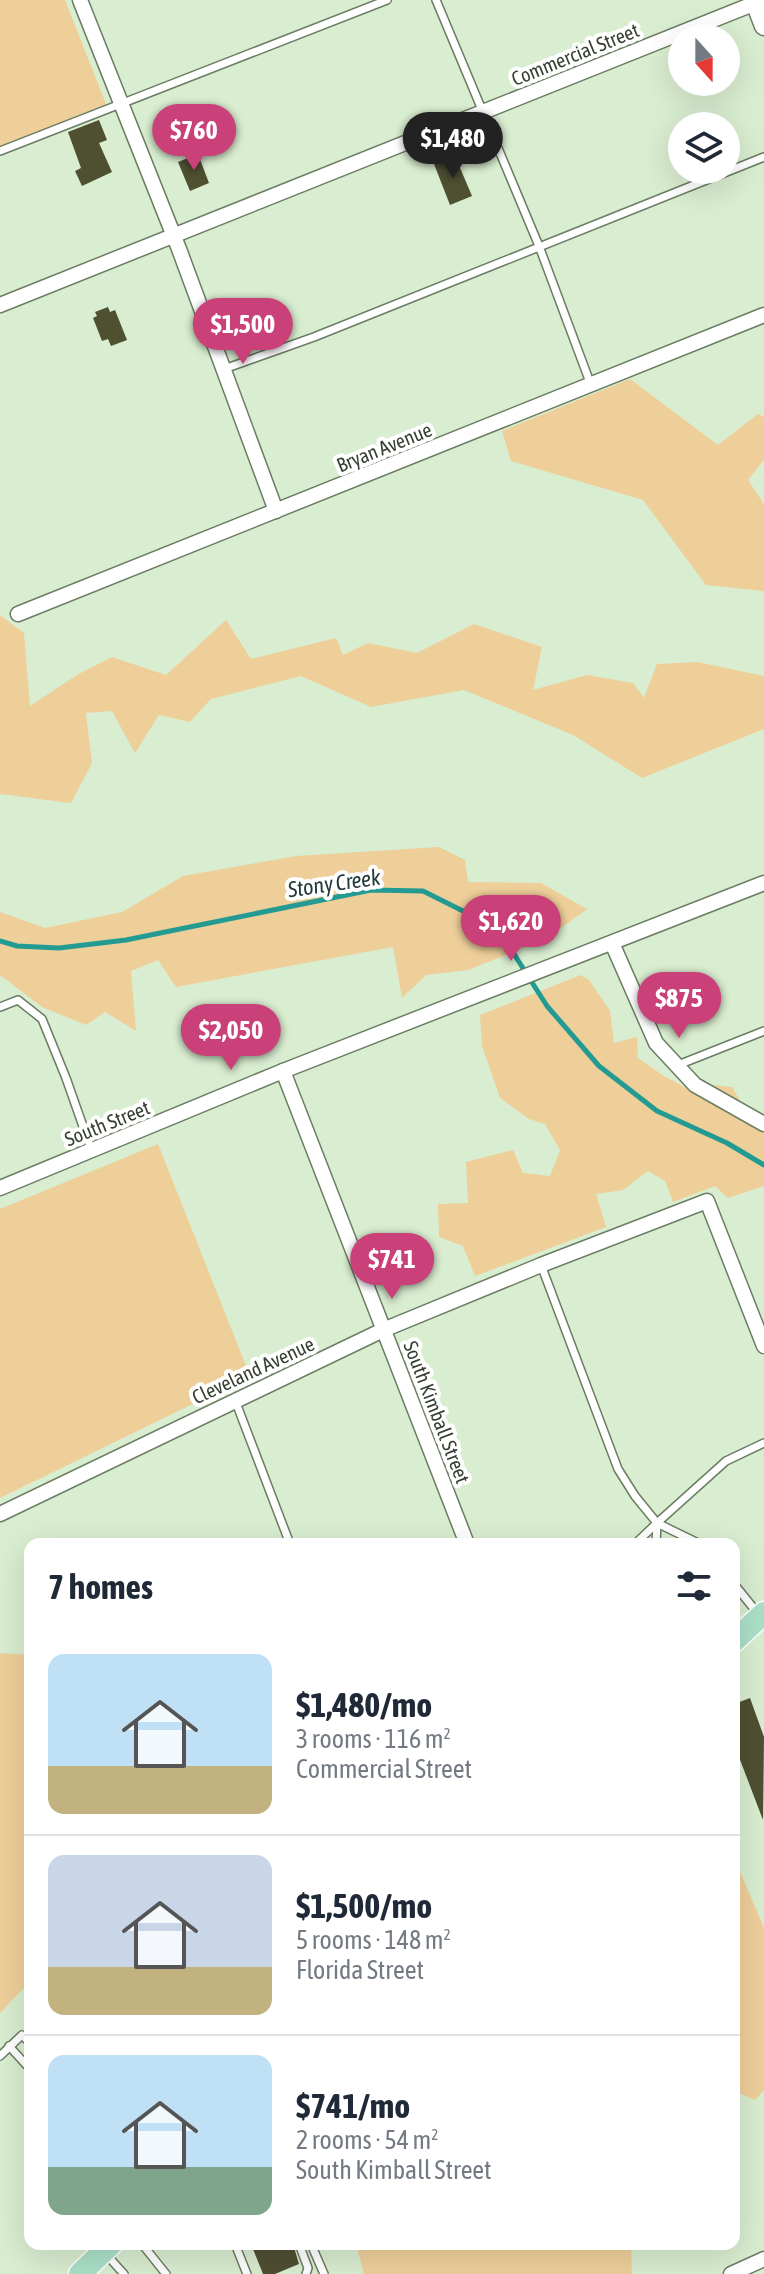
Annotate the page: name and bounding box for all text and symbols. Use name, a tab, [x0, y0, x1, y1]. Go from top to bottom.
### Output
street label: Commercial Street	[508, 18, 642, 90]
north arrow	[668, 24, 740, 96]
map controls	[668, 24, 740, 184]
pin: $760	[147, 104, 241, 172]
pin: $1,480	[388, 112, 518, 180]
button: layers	[668, 112, 740, 184]
text: $760	[170, 115, 218, 145]
text: $1,480	[421, 123, 485, 153]
pin: $1,500	[178, 298, 308, 366]
text: $1,500	[211, 309, 275, 339]
street label: Bryan Avenue	[333, 418, 435, 476]
water label: Stony Creek	[285, 864, 382, 903]
pin: $1,620	[446, 895, 576, 963]
text: $1,620	[479, 906, 543, 936]
pin: $875	[632, 972, 726, 1040]
text: $875	[655, 983, 703, 1013]
pin: $2,050	[166, 1004, 296, 1072]
text: $2,050	[199, 1015, 263, 1045]
street label: South Street	[61, 1095, 153, 1150]
pin: $741	[345, 1233, 439, 1301]
text: $741	[368, 1244, 416, 1274]
street label: Cleveland Avenue	[188, 1332, 318, 1408]
street label: South Kimball Street	[399, 1338, 475, 1487]
icon: filters	[672, 1564, 716, 1608]
text: 7 homes	[48, 1567, 153, 1606]
text: $1,480/mo	[296, 1685, 432, 1724]
icon: home	[112, 1686, 208, 1782]
text: 3 rooms · 116 m²	[296, 1724, 451, 1754]
text: Commercial Street	[296, 1754, 472, 1784]
text: $1,500/mo	[296, 1886, 432, 1925]
icon: home	[112, 1887, 208, 1983]
text: 5 rooms · 148 m²	[296, 1925, 451, 1955]
text: Florida Street	[296, 1955, 424, 1985]
text: $741/mo	[296, 2086, 410, 2125]
icon: home	[112, 2087, 208, 2183]
text: 2 rooms · 54 m²	[296, 2125, 438, 2155]
text: South Kimball Street	[296, 2155, 492, 2185]

